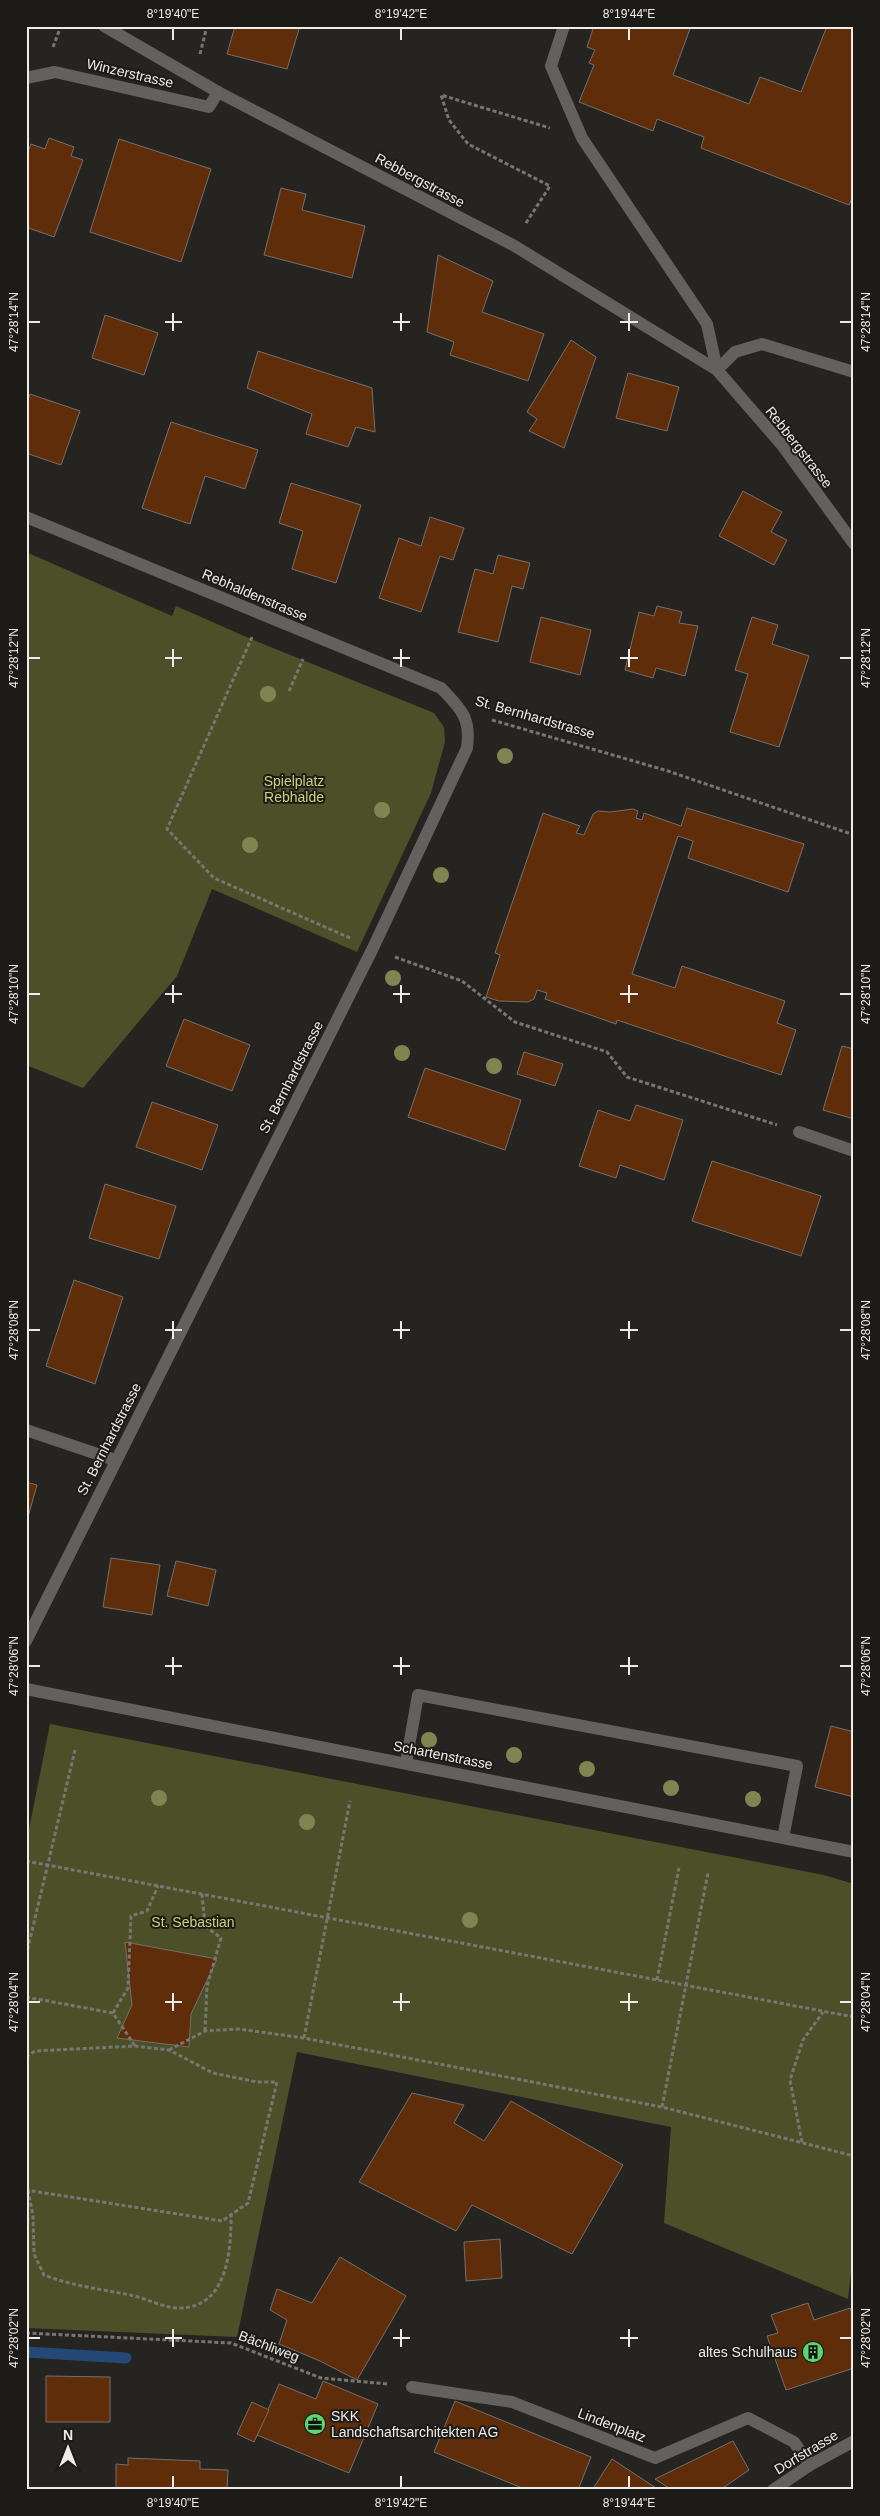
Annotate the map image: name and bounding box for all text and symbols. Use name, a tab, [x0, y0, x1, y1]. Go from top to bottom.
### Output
text: 8°19'40"E	[147, 7, 199, 21]
text: 8°19'42"E	[375, 7, 427, 21]
text: 8°19'44"E	[603, 7, 655, 21]
street label: Winzerstrasse	[85, 55, 175, 91]
street label: Rebbergstrasse	[373, 150, 468, 210]
text: 47°28'14"N	[7, 292, 21, 352]
text: 47°28'14"N	[859, 292, 873, 352]
street label: Rebbergstrasse	[762, 403, 836, 491]
street label: Rebhaldenstrasse	[200, 566, 310, 624]
text: 47°28'12"N	[7, 628, 21, 688]
text: 47°28'12"N	[859, 628, 873, 688]
street label: St. Bernhardstrasse	[473, 692, 597, 742]
park label: Spielplatz Rebhalde	[264, 773, 324, 805]
text: 47°28'10"N	[7, 964, 21, 1024]
text: 47°28'10"N	[859, 964, 873, 1024]
street label: St. Bernhardstrasse	[256, 1018, 326, 1136]
text: 47°28'08"N	[7, 1300, 21, 1360]
text: 47°28'08"N	[859, 1300, 873, 1360]
street label: St. Bernhardstrasse	[74, 1380, 144, 1498]
text: 47°28'06"N	[7, 1636, 21, 1696]
text: 47°28'06"N	[859, 1636, 873, 1696]
street label: Schartenstrasse	[392, 1737, 494, 1773]
park label: St. Sebastian	[151, 1914, 235, 1930]
text: 47°28'04"N	[7, 1972, 21, 2032]
text: 47°28'04"N	[859, 1972, 873, 2032]
text: 47°28'02"N	[7, 2308, 21, 2368]
text: 47°28'02"N	[859, 2308, 873, 2368]
street label: Bächliweg	[236, 2327, 302, 2365]
building icon: altes Schulhaus	[801, 2340, 825, 2364]
place label: altes Schulhaus	[698, 2344, 797, 2360]
street label: Lindenplatz	[576, 2405, 648, 2445]
place label: SKK Landschaftsarchitekten AG	[331, 2408, 498, 2440]
office icon: SKK Landschaftsarchitekten AG	[303, 2412, 327, 2436]
north arrow	[42, 2424, 92, 2474]
text: N	[63, 2427, 73, 2443]
street label: Dorfstrasse	[771, 2427, 841, 2477]
text: 8°19'40"E	[147, 2496, 199, 2510]
text: 8°19'42"E	[375, 2496, 427, 2510]
text: 8°19'44"E	[603, 2496, 655, 2510]

